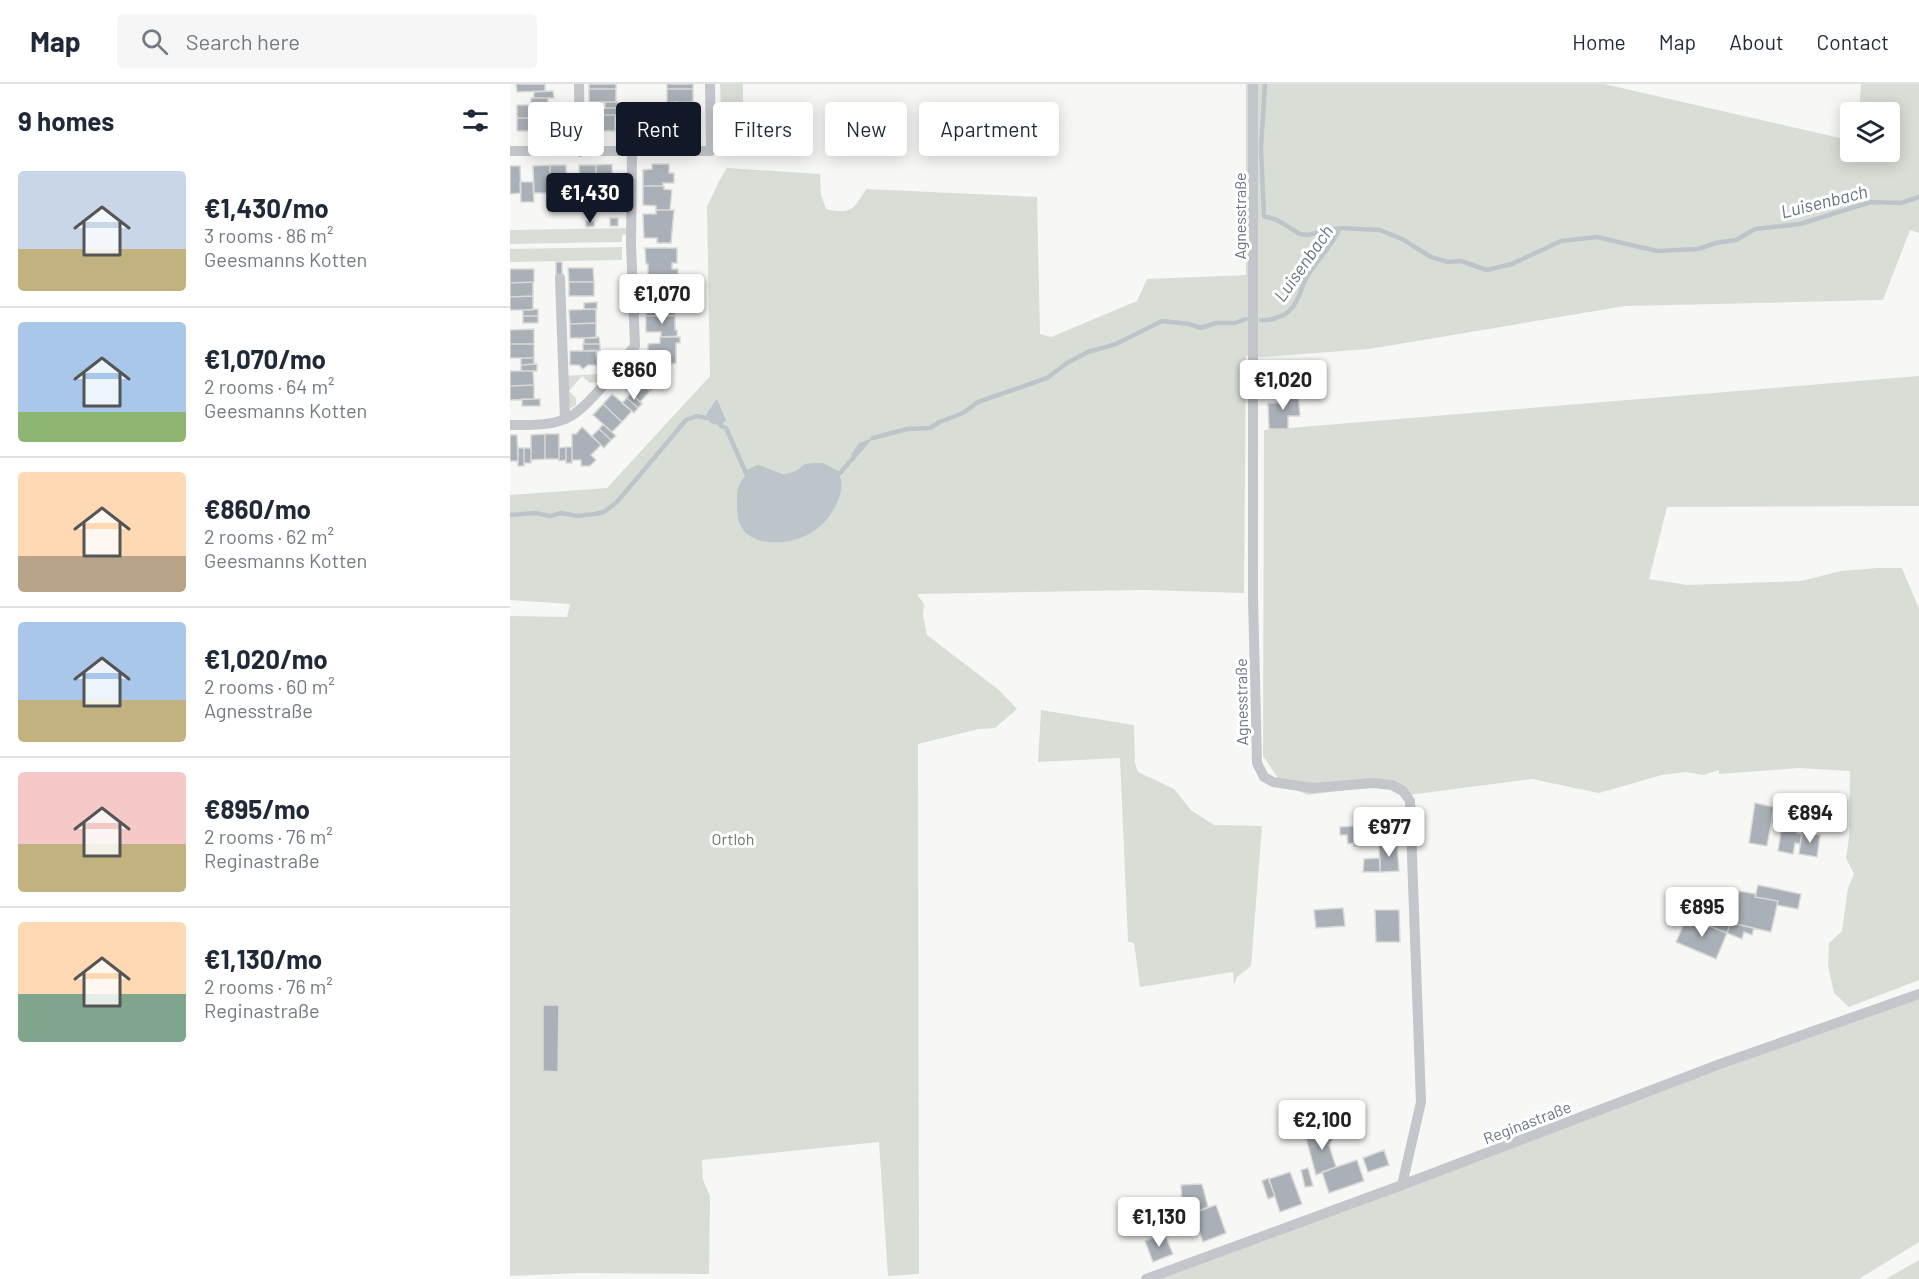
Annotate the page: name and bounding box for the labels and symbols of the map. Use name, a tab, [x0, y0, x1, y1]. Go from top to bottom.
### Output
street label: Agnesstraße	[1230, 172, 1249, 260]
pin: €1,430	[541, 173, 639, 224]
water label: Luisenbach	[1778, 180, 1870, 222]
water label: Luisenbach	[1269, 220, 1337, 306]
pin: €1,070	[613, 274, 711, 325]
pin: €860	[598, 350, 670, 401]
pin: €1,020	[1234, 360, 1332, 411]
street label: Agnesstraße	[1231, 658, 1251, 746]
pin: €894	[1774, 793, 1846, 844]
pin: €977	[1353, 807, 1425, 858]
park label: Ortloh	[712, 829, 754, 848]
pin: €895	[1666, 887, 1738, 938]
street label: Reginastraße	[1480, 1097, 1574, 1147]
pin: €2,100	[1273, 1100, 1371, 1151]
pin: €1,130	[1110, 1197, 1208, 1248]

